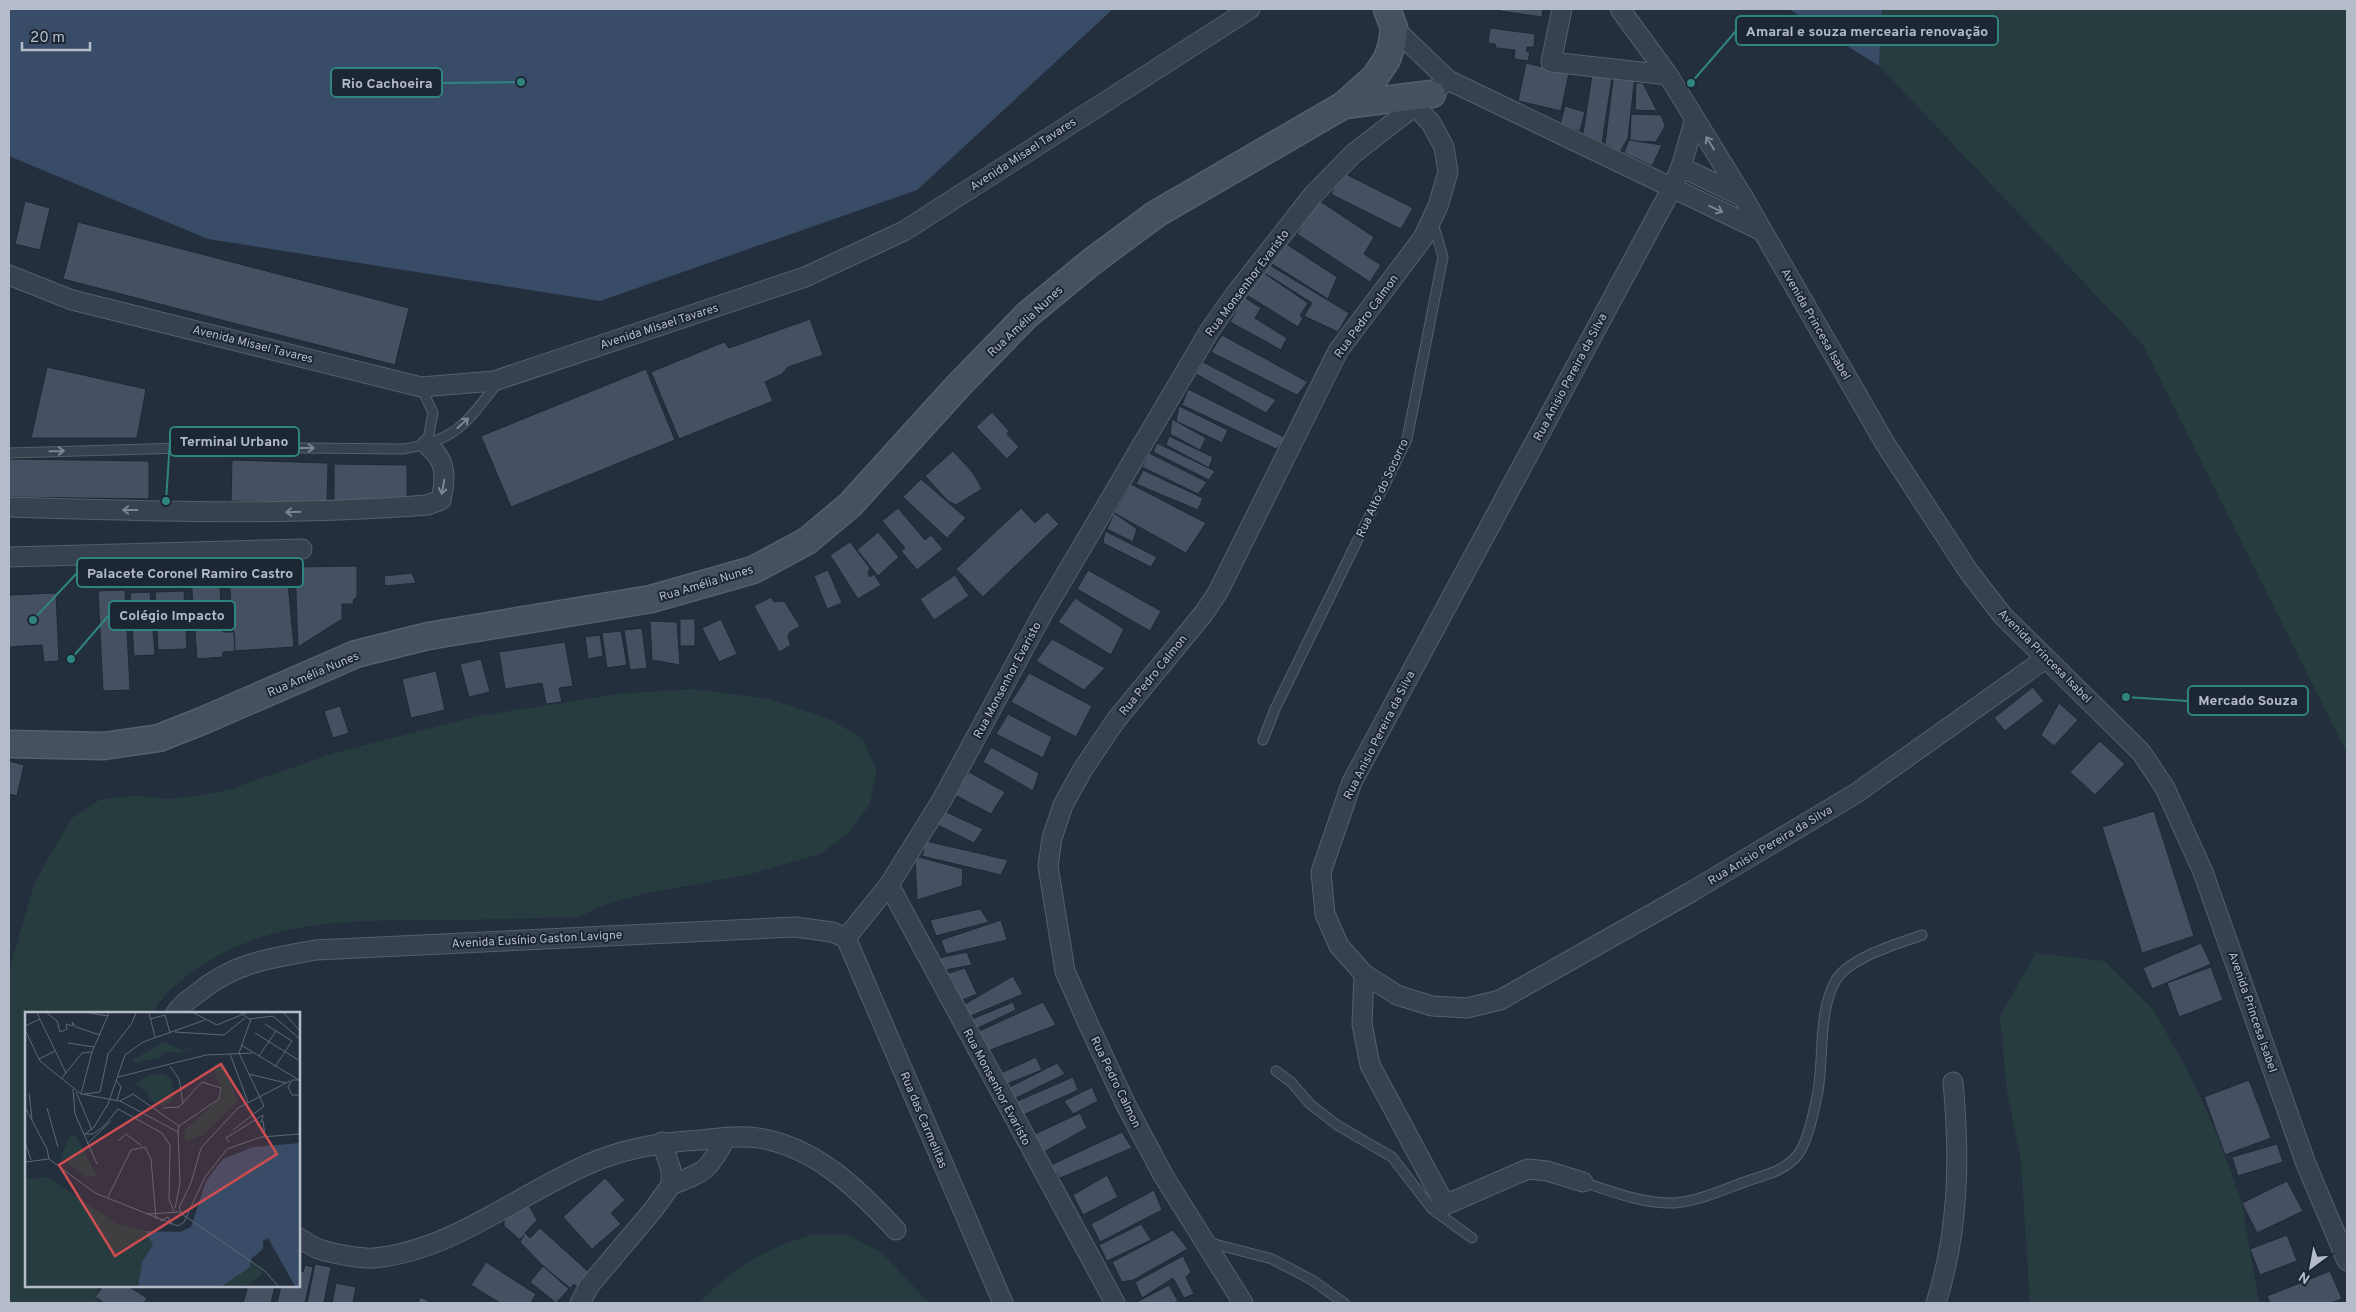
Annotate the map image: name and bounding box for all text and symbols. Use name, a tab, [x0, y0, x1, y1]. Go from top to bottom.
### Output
callout: Amaral e souza mercearia renovação	[1736, 16, 1998, 45]
scale bar	[22, 20, 90, 52]
text: Amaral e souza mercearia renovação	[1746, 24, 1988, 41]
text: 20 m	[30, 29, 65, 48]
callout: Rio Cachoeira	[331, 68, 442, 97]
text: Rio Cachoeira	[341, 76, 433, 93]
street label: Avenida Misael Tavares	[967, 114, 1080, 195]
one-way arrow	[1704, 137, 1714, 151]
one-way arrow	[1708, 205, 1723, 214]
street label: Rua Monsenhor Evaristo	[1202, 227, 1293, 340]
street label: Avenida Princesa Isabel	[1777, 266, 1854, 383]
street label: Rua Pedro Calmon	[1331, 272, 1403, 362]
street label: Rua Amélia Nunes	[984, 283, 1067, 361]
street label: Avenida Misael Tavares	[598, 300, 721, 354]
street label: Rua Anisio Pereira da Silva	[1530, 311, 1611, 444]
street label: Avenida Misael Tavares	[191, 322, 315, 368]
one-way arrow	[457, 418, 470, 429]
callout: Terminal Urbano	[170, 427, 299, 456]
text: Terminal Urbano	[180, 434, 288, 451]
street label: Rua Alto do Socorro	[1353, 436, 1413, 540]
one-way arrow	[299, 443, 315, 453]
one-way arrow	[49, 447, 65, 456]
one-way arrow	[438, 478, 448, 494]
one-way arrow	[122, 505, 138, 515]
one-way arrow	[285, 507, 301, 517]
callout: Palacete Coronel Ramiro Castro	[77, 558, 303, 587]
street label: Rua Amélia Nunes	[657, 562, 755, 606]
text: Palacete Coronel Ramiro Castro	[87, 566, 293, 583]
callout: Colégio Impacto	[109, 601, 235, 630]
street label: Avenida Princesa Isabel	[1994, 606, 2095, 707]
text: Colégio Impacto	[119, 608, 225, 625]
street label: Rua Monsenhor Evaristo	[970, 619, 1046, 742]
street label: Rua Pedro Calmon	[1116, 632, 1191, 719]
street label: Rua Amélia Nunes	[265, 648, 362, 701]
street label: Rua Anisio Pereira da Silva	[1340, 668, 1419, 803]
callout: Mercado Souza	[2188, 686, 2308, 715]
text: Mercado Souza	[2198, 693, 2298, 710]
street label: Rua Anisio Pereira da Silva	[1705, 802, 1836, 889]
street label: Avenida Eusínio Gaston Lavigne	[451, 928, 623, 952]
street label: Avenida Princesa Isabel	[2224, 950, 2280, 1075]
inset map	[25, 1012, 300, 1287]
street label: Rua Monsenhor Evaristo	[959, 1026, 1034, 1149]
street label: Rua Pedro Calmon	[1086, 1034, 1144, 1131]
street label: Rua das Carmelitas	[896, 1070, 951, 1171]
north arrow	[2286, 1242, 2336, 1292]
text: N	[2296, 1267, 2314, 1287]

